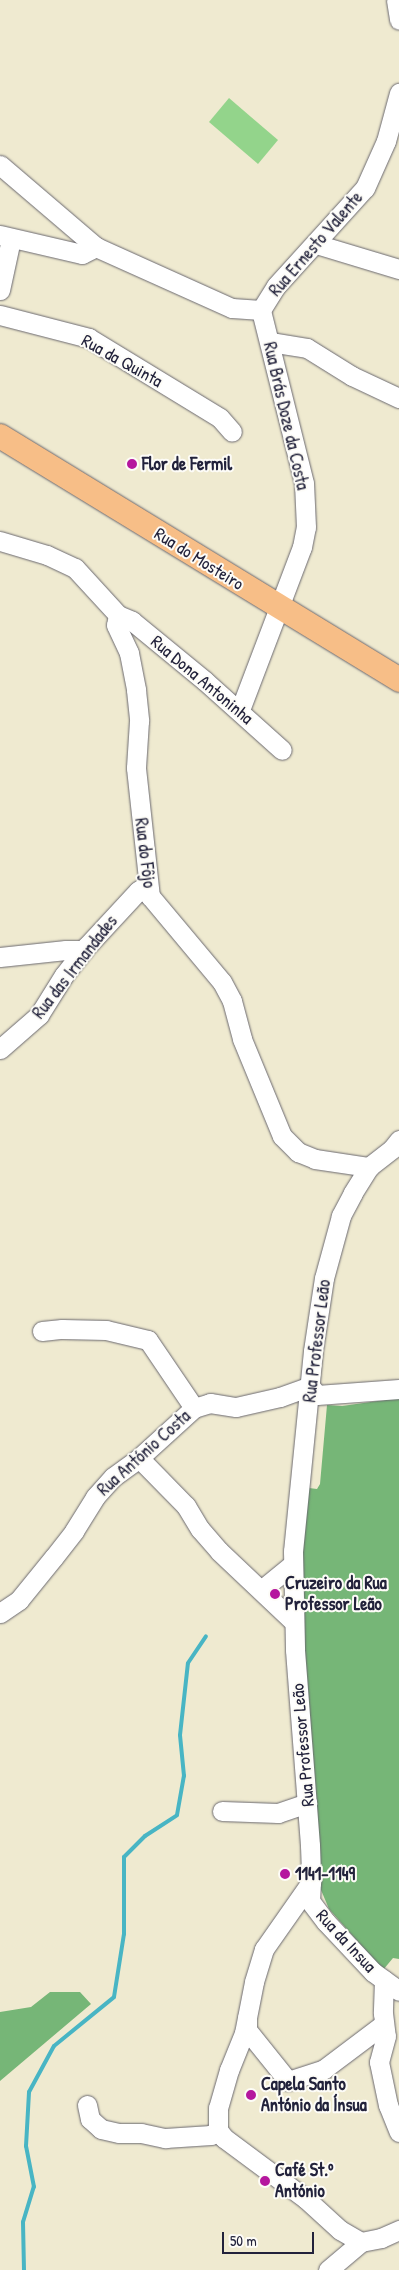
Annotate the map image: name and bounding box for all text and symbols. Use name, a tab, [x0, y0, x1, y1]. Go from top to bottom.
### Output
street label: Rua Ernesto Valente	[265, 187, 367, 301]
street label: Rua da Quinta	[78, 330, 166, 392]
street label: Rua Brás Doze da Costa	[258, 340, 314, 492]
place label: Flor de Fermil	[142, 453, 232, 475]
marker: Flor de Fermil	[126, 458, 138, 470]
street label: Rua do Mosteiro	[150, 523, 248, 595]
street label: Rua Dona Antoninha	[146, 631, 258, 729]
street label: Rua do Fôjo	[130, 817, 160, 889]
street label: Rua das Irmandades	[28, 911, 122, 1023]
street label: Rua Professor Leão	[299, 1278, 335, 1404]
street label: Rua António Costa	[93, 1406, 195, 1500]
place label: Cruzeiro da Rua Professor Leão	[285, 1573, 387, 1616]
marker: Cruzeiro da Rua Professor Leão	[269, 1588, 281, 1600]
street label: Rua Professor Leão	[287, 1683, 319, 1807]
place label: 1141-1149	[295, 1863, 355, 1885]
marker: 1141-1149	[279, 1868, 291, 1880]
street label: Rua da Insua	[311, 1905, 381, 1977]
place label: Capela Santo António da Ínsua	[261, 2074, 367, 2116]
marker: Capela Santo António da Ínsua	[245, 2089, 257, 2101]
place label: Café St.º António	[275, 2160, 333, 2202]
marker: Café St.º António	[259, 2175, 271, 2187]
scale bar	[224, 2222, 316, 2254]
text: 50 m	[230, 2230, 257, 2251]

